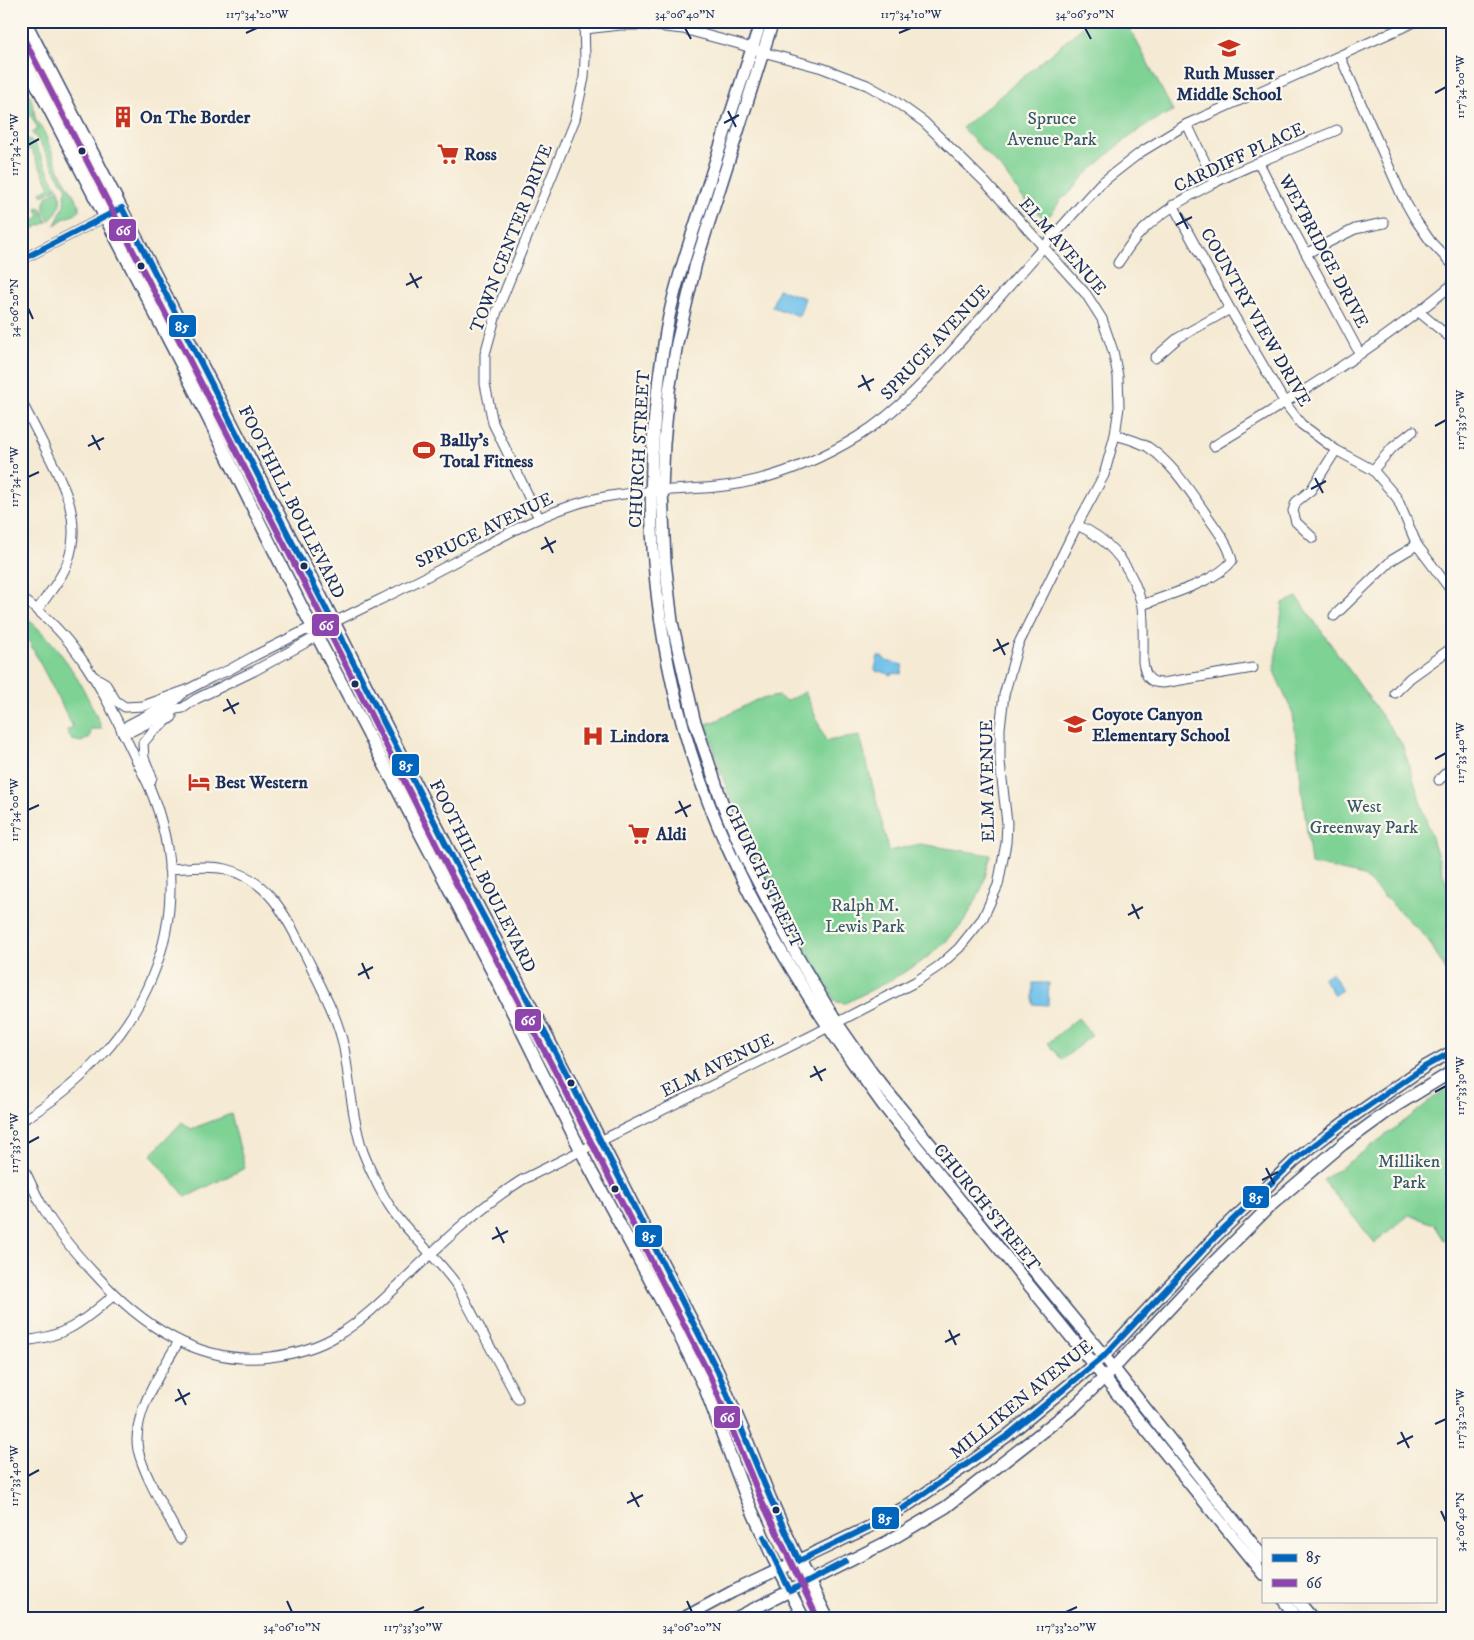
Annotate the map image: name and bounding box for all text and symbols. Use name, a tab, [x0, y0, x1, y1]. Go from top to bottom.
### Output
text: 117°34'20"W	[226, 7, 289, 22]
text: 34°06'40"N	[655, 7, 715, 22]
text: 117°34'10"W	[880, 7, 943, 22]
text: 34°06'50"N	[1055, 7, 1115, 22]
school or university icon: Ruth Musser Middle School	[1216, 35, 1242, 61]
text: 117°34'00"W	[1453, 54, 1468, 119]
place label: Ruth Musser Middle School	[1176, 63, 1282, 106]
building icon: On The Border	[110, 104, 136, 130]
place label: On The Border	[140, 107, 251, 129]
park label: Spruce Avenue Park	[1007, 108, 1097, 151]
text: 117°34'20"W	[7, 113, 22, 176]
street label: CARDIFF PLACE	[1171, 118, 1309, 198]
supermarket icon: Ross	[435, 141, 461, 167]
street label: TOWN CENTER DRIVE	[466, 141, 558, 336]
place label: Ross	[464, 144, 497, 166]
unlabelled marker	[77, 146, 87, 156]
street label: WEYBRIDGE DRIVE	[1273, 170, 1373, 332]
street label: ELM AVENUE	[1014, 193, 1111, 300]
line badge: 66	[108, 218, 137, 242]
text: 66	[116, 222, 131, 240]
street label: COUNTRY VIEW DRIVE	[1195, 224, 1315, 411]
unlabelled marker	[136, 261, 146, 271]
text: 34°06'20"N	[7, 278, 22, 338]
street label: SPRUCE AVENUE	[876, 280, 995, 405]
line badge: 85	[168, 314, 197, 338]
text: 85	[175, 318, 189, 336]
street label: CHURCH STREET	[625, 369, 655, 529]
text: 117°33'50"W	[1453, 389, 1468, 450]
street label: FOOTHILL BOULEVARD	[233, 402, 349, 603]
place label: Bally's Total Fitness	[439, 430, 533, 473]
sports icon: Bally's Total Fitness	[411, 437, 437, 463]
text: 117°34'10"W	[7, 445, 22, 508]
street label: SPRUCE AVENUE	[412, 488, 557, 574]
unlabelled marker	[299, 561, 309, 571]
line badge: 66	[311, 613, 340, 637]
text: 66	[319, 617, 334, 635]
unlabelled marker	[350, 679, 360, 689]
place label: Coyote Canyon Elementary School	[1092, 704, 1230, 747]
school or university icon: Coyote Canyon Elementary School	[1062, 711, 1088, 737]
street label: ELM AVENUE	[976, 719, 1000, 842]
text: 117°33'40"W	[1453, 721, 1468, 784]
hospital icon: Lindora	[580, 723, 606, 749]
place label: Lindora	[610, 726, 669, 748]
line badge: 85	[391, 753, 420, 777]
text: 85	[399, 757, 413, 775]
hotel icon: Best Western	[186, 769, 212, 795]
place label: Best Western	[215, 772, 308, 794]
street label: FOOTHILL BOULEVARD	[424, 776, 540, 977]
text: 117°34'00"W	[7, 777, 22, 842]
park label: West Greenway Park	[1310, 796, 1418, 839]
street label: CHURCH STREET	[719, 801, 808, 953]
supermarket icon: Aldi	[626, 821, 652, 847]
place label: Aldi	[655, 824, 687, 846]
park label: Ralph M. Lewis Park	[825, 895, 905, 938]
line badge: 66	[514, 1008, 542, 1032]
text: 66	[521, 1012, 536, 1030]
street label: ELM AVENUE	[658, 1029, 778, 1103]
text: 117°33'30"W	[1453, 1056, 1468, 1115]
unlabelled marker	[566, 1078, 576, 1088]
text: 117°33'50"W	[7, 1112, 22, 1173]
street label: CHURCH STREET	[928, 1139, 1045, 1276]
park label: Milliken Park	[1378, 1151, 1441, 1194]
unlabelled marker	[610, 1184, 620, 1194]
line badge: 85	[1242, 1185, 1270, 1209]
text: 85	[1249, 1189, 1263, 1207]
line badge: 85	[634, 1224, 663, 1248]
text: 85	[642, 1228, 656, 1246]
street label: MILLIKEN AVENUE	[946, 1335, 1098, 1464]
text: 117°33'20"W	[1453, 1388, 1468, 1449]
line badge: 66	[713, 1405, 741, 1429]
text: 66	[720, 1409, 735, 1427]
text: 117°33'40"W	[7, 1444, 22, 1507]
text: 34°06'40"N	[1453, 1492, 1468, 1552]
unlabelled marker	[771, 1505, 781, 1515]
line badge: 85	[871, 1506, 900, 1530]
text: 85	[878, 1510, 892, 1528]
legend	[1262, 1538, 1436, 1602]
text: 85	[1306, 1548, 1322, 1567]
text: 66	[1306, 1574, 1323, 1593]
text: 34°06'10"N	[263, 1620, 321, 1635]
text: 117°33'30"W	[384, 1620, 443, 1635]
text: 34°06'20"N	[662, 1620, 722, 1635]
text: 117°33'20"W	[1036, 1620, 1097, 1635]

